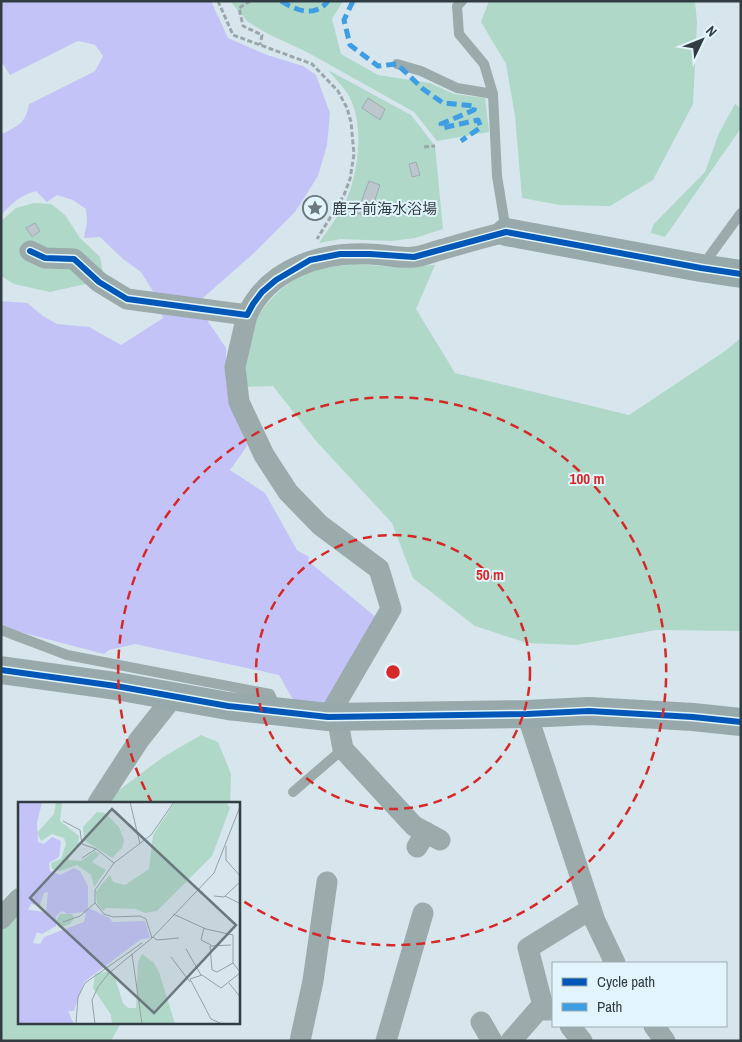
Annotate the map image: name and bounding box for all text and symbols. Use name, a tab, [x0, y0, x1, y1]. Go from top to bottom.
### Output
north arrow	[677, 15, 727, 65]
text: N	[702, 22, 721, 40]
place icon: 鹿子前海水浴場	[302, 195, 328, 221]
place label: 鹿子前海水浴場	[332, 198, 437, 219]
text: 100 m	[570, 468, 604, 489]
text: 50 m	[476, 564, 504, 585]
centre of rings	[384, 663, 402, 681]
inset map	[18, 802, 240, 1024]
legend	[552, 962, 727, 1027]
text: Cycle path	[597, 971, 655, 992]
text: Path	[597, 996, 622, 1017]

